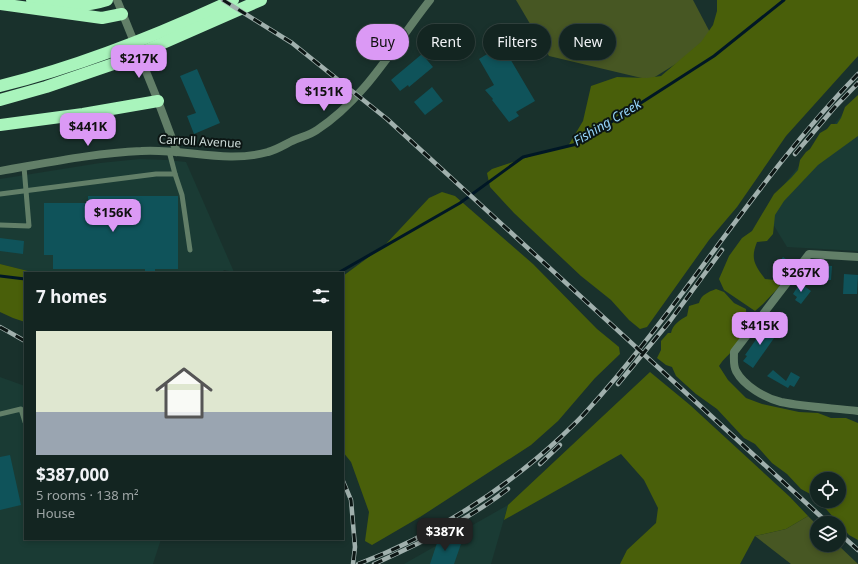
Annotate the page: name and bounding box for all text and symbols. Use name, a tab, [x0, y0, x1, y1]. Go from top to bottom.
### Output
chip: Buy	[356, 24, 409, 60]
chip: Rent	[417, 24, 475, 60]
chip: Filters	[483, 24, 551, 60]
chip: New	[559, 24, 616, 60]
pin: $217K	[111, 45, 167, 79]
text: $217K	[120, 49, 158, 67]
pin: $151K	[296, 78, 352, 112]
text: $151K	[305, 82, 343, 100]
water label: Fishing Creek	[570, 94, 645, 149]
pin: $441K	[60, 113, 116, 147]
text: $441K	[69, 117, 107, 135]
street label: Carroll Avenue	[158, 130, 242, 152]
pin: $156K	[85, 199, 141, 233]
text: $156K	[94, 203, 132, 221]
pin: $267K	[773, 259, 829, 293]
text: $267K	[782, 263, 820, 281]
text: 7 homes	[36, 285, 107, 308]
icon: filters	[310, 285, 332, 307]
pin: $415K	[732, 312, 788, 346]
text: $415K	[741, 316, 779, 334]
icon: home	[148, 357, 220, 429]
text: $387,000	[36, 463, 109, 486]
map controls	[810, 472, 846, 552]
button: locate	[810, 472, 846, 508]
text: 5 rooms · 138 m²	[36, 486, 139, 504]
text: House	[36, 504, 75, 522]
button: layers	[810, 516, 846, 552]
pin: $387K	[417, 518, 473, 552]
text: $387K	[426, 522, 464, 540]

